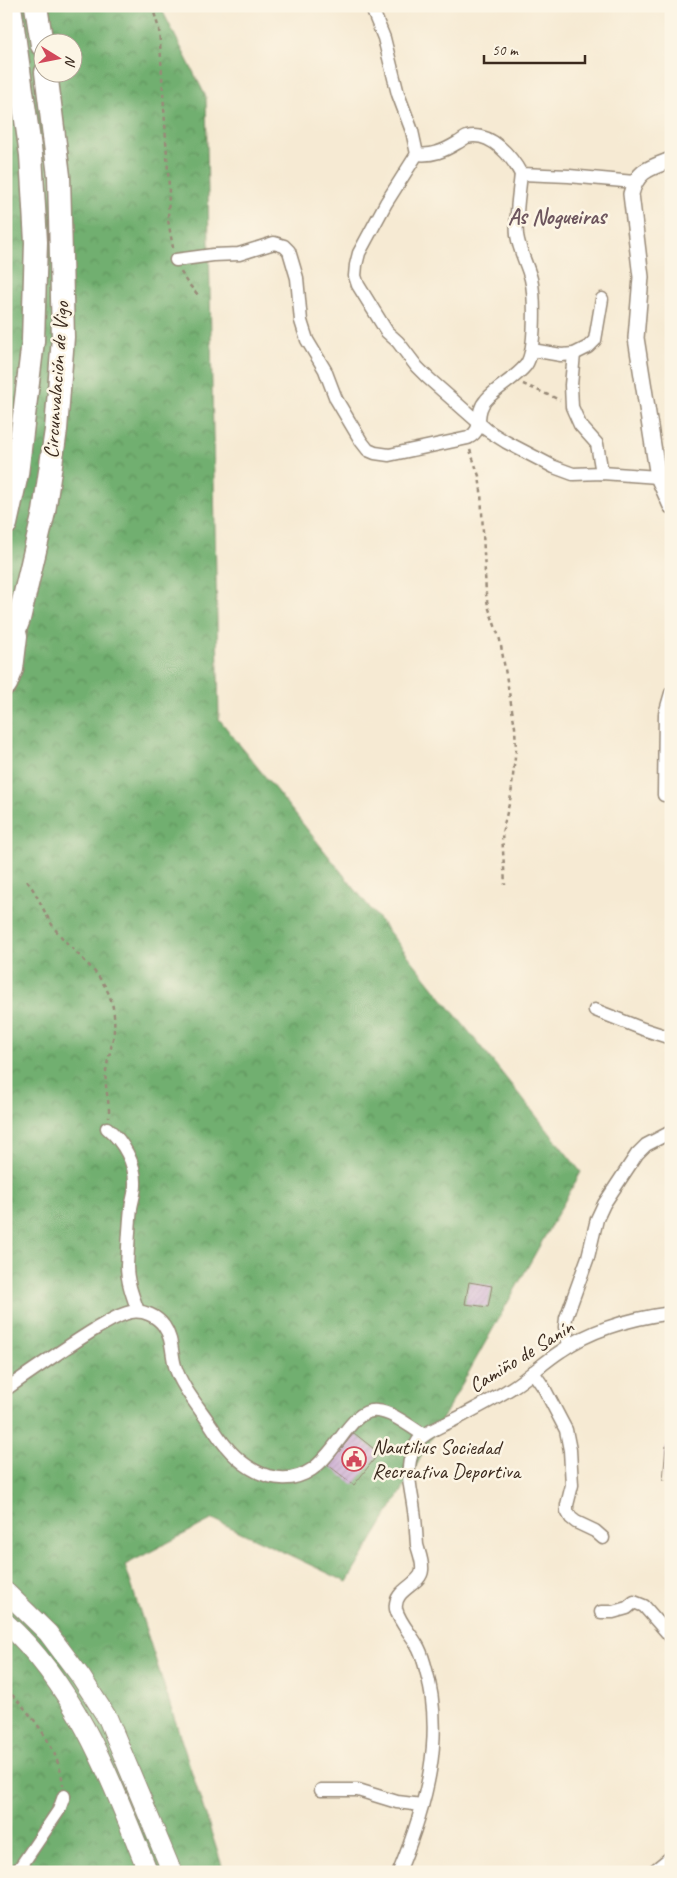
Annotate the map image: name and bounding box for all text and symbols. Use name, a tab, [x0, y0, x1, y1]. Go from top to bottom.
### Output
north arrow	[32, 32, 82, 82]
scale bar	[484, 32, 586, 64]
text: 50 m	[492, 41, 519, 60]
text: N	[61, 54, 79, 68]
district label: As Nogueiras	[508, 203, 608, 231]
street label: Circunvalación de Vigo	[38, 299, 75, 459]
street label: Camiño de Sanín	[464, 1313, 579, 1398]
place label: Nautilius Sociedad Recreativa Deportiva	[372, 1434, 523, 1484]
public building icon: Nautilius Sociedad Recreativa Deportiva	[341, 1446, 367, 1472]

